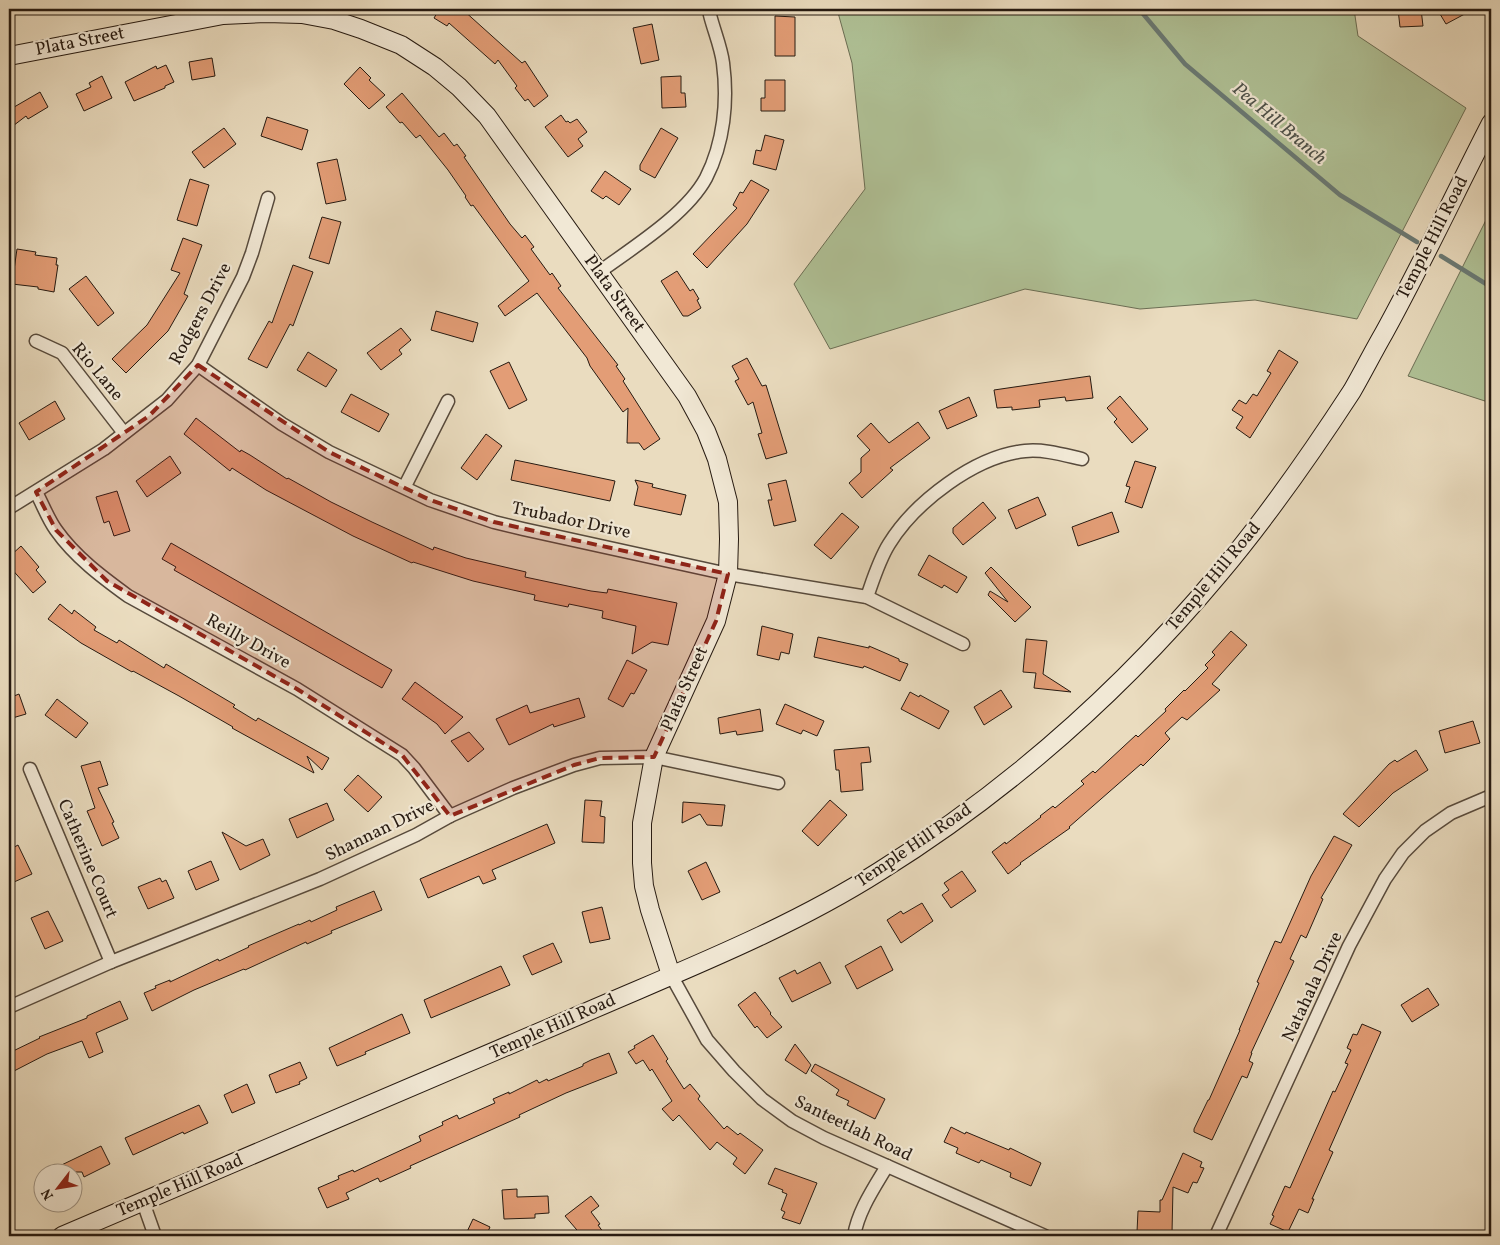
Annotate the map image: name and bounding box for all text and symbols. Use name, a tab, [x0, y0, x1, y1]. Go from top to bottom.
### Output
street label: Plata Street	[33, 21, 127, 63]
water label: Pea Hill Branch	[1226, 77, 1332, 171]
street label: Temple Hill Road	[1391, 172, 1475, 304]
street label: Plata Street	[577, 250, 651, 338]
street label: Rodgers Drive	[164, 259, 238, 369]
street label: Rio Lane	[65, 337, 129, 407]
street label: Trubador Drive	[509, 496, 633, 546]
street label: Temple Hill Road	[1161, 517, 1267, 637]
street label: Reilly Drive	[201, 608, 295, 676]
street label: Plata Street	[655, 643, 715, 735]
street label: Shannan Drive	[321, 794, 439, 868]
street label: Catherine Court	[51, 796, 123, 922]
street label: Temple Hill Road	[851, 798, 977, 894]
street label: Natahala Drive	[1277, 928, 1349, 1046]
street label: Temple Hill Road	[486, 988, 620, 1066]
street label: Santeetlah Road	[790, 1090, 916, 1168]
street label: Temple Hill Road	[113, 1148, 247, 1224]
north arrow	[32, 1162, 82, 1212]
text: N	[37, 1185, 59, 1203]

